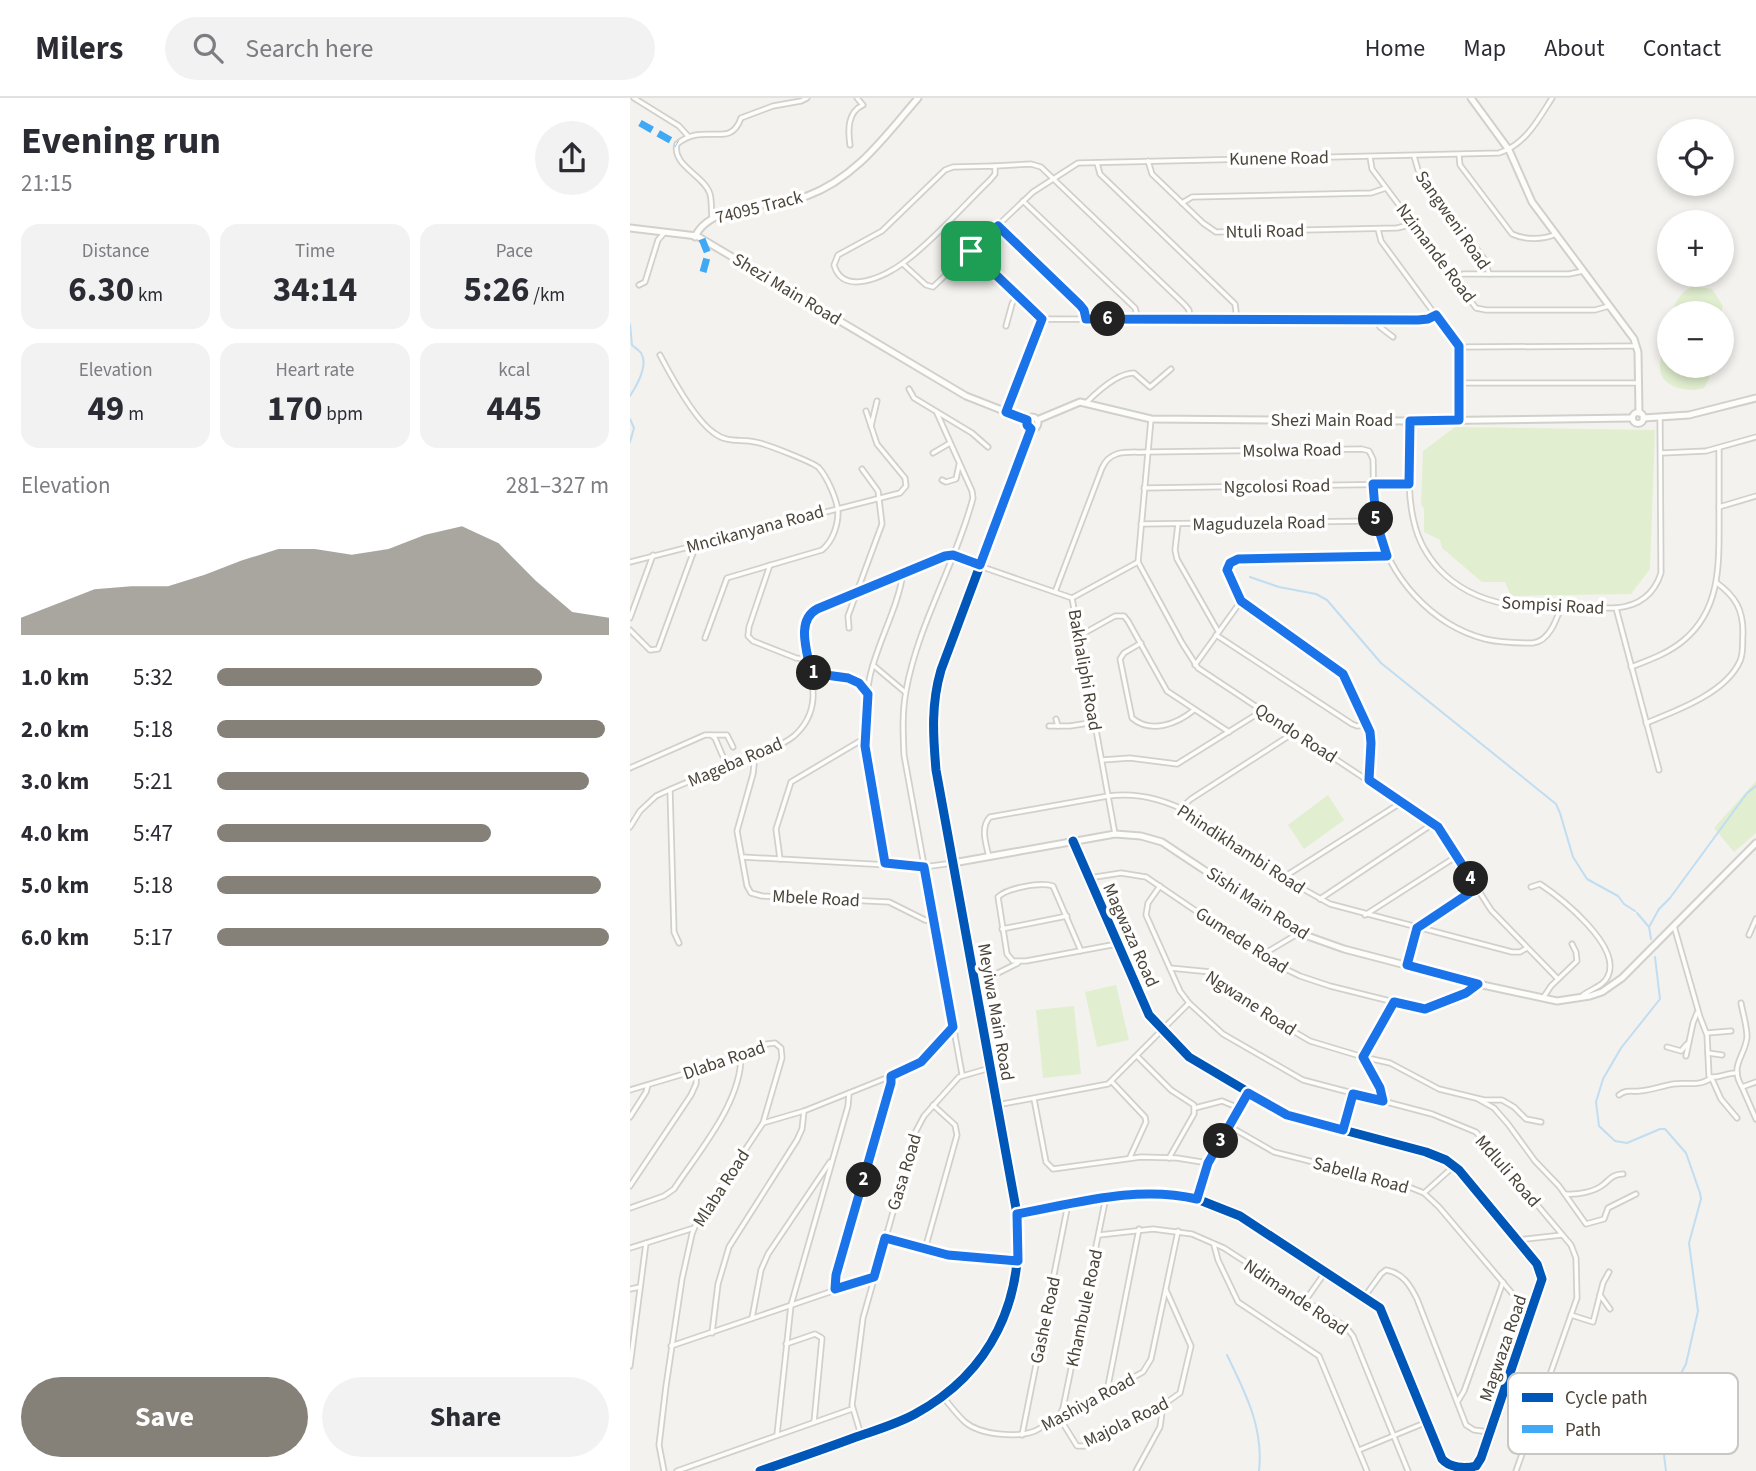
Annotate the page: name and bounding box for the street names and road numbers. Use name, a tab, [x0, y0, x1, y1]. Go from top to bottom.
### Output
street label: Kunene Road	[1229, 145, 1329, 172]
street label: Sangweni Road	[1409, 166, 1496, 275]
street label: 74095 Track	[713, 185, 805, 230]
street label: Nzimande Road	[1390, 198, 1481, 308]
street label: Ntuli Road	[1225, 218, 1305, 245]
street label: Shezi Main Road	[728, 247, 846, 332]
street label: Shezi Main Road	[1271, 408, 1393, 433]
street label: Msolwa Road	[1242, 437, 1342, 464]
street label: Ngcolosi Road	[1224, 473, 1331, 500]
street label: Mncikanyana Road	[684, 499, 827, 560]
street label: Maguduzela Road	[1192, 510, 1326, 537]
street label: Sompisi Road	[1501, 590, 1605, 621]
street label: Bakhaliphi Road	[1062, 607, 1107, 733]
street label: Qondo Road	[1250, 697, 1342, 769]
street label: Mageba Road	[684, 731, 787, 794]
street label: Phindikhambi Road	[1172, 799, 1310, 900]
street label: Sishi Main Road	[1201, 861, 1314, 946]
street label: Magwaza Road	[1096, 879, 1165, 991]
street label: Mbele Road	[772, 884, 860, 913]
street label: Gumede Road	[1191, 901, 1293, 980]
street label: Meyiwa Main Road	[971, 941, 1020, 1083]
street label: Ngwane Road	[1201, 965, 1301, 1042]
street label: Dlaba Road	[680, 1035, 769, 1086]
street label: Mdluli Road	[1469, 1130, 1546, 1213]
street label: Gasa Road	[881, 1131, 928, 1214]
street label: Mlaba Road	[687, 1145, 756, 1232]
street label: Sabella Road	[1310, 1151, 1411, 1200]
street label: Khambule Road	[1060, 1247, 1109, 1369]
street label: Ndimande Road	[1239, 1253, 1353, 1342]
street label: Gashe Road	[1024, 1274, 1067, 1366]
street label: Magwaza Road	[1473, 1291, 1533, 1405]
street label: Mashiya Road	[1037, 1367, 1140, 1438]
street label: Majola Road	[1079, 1391, 1173, 1454]

